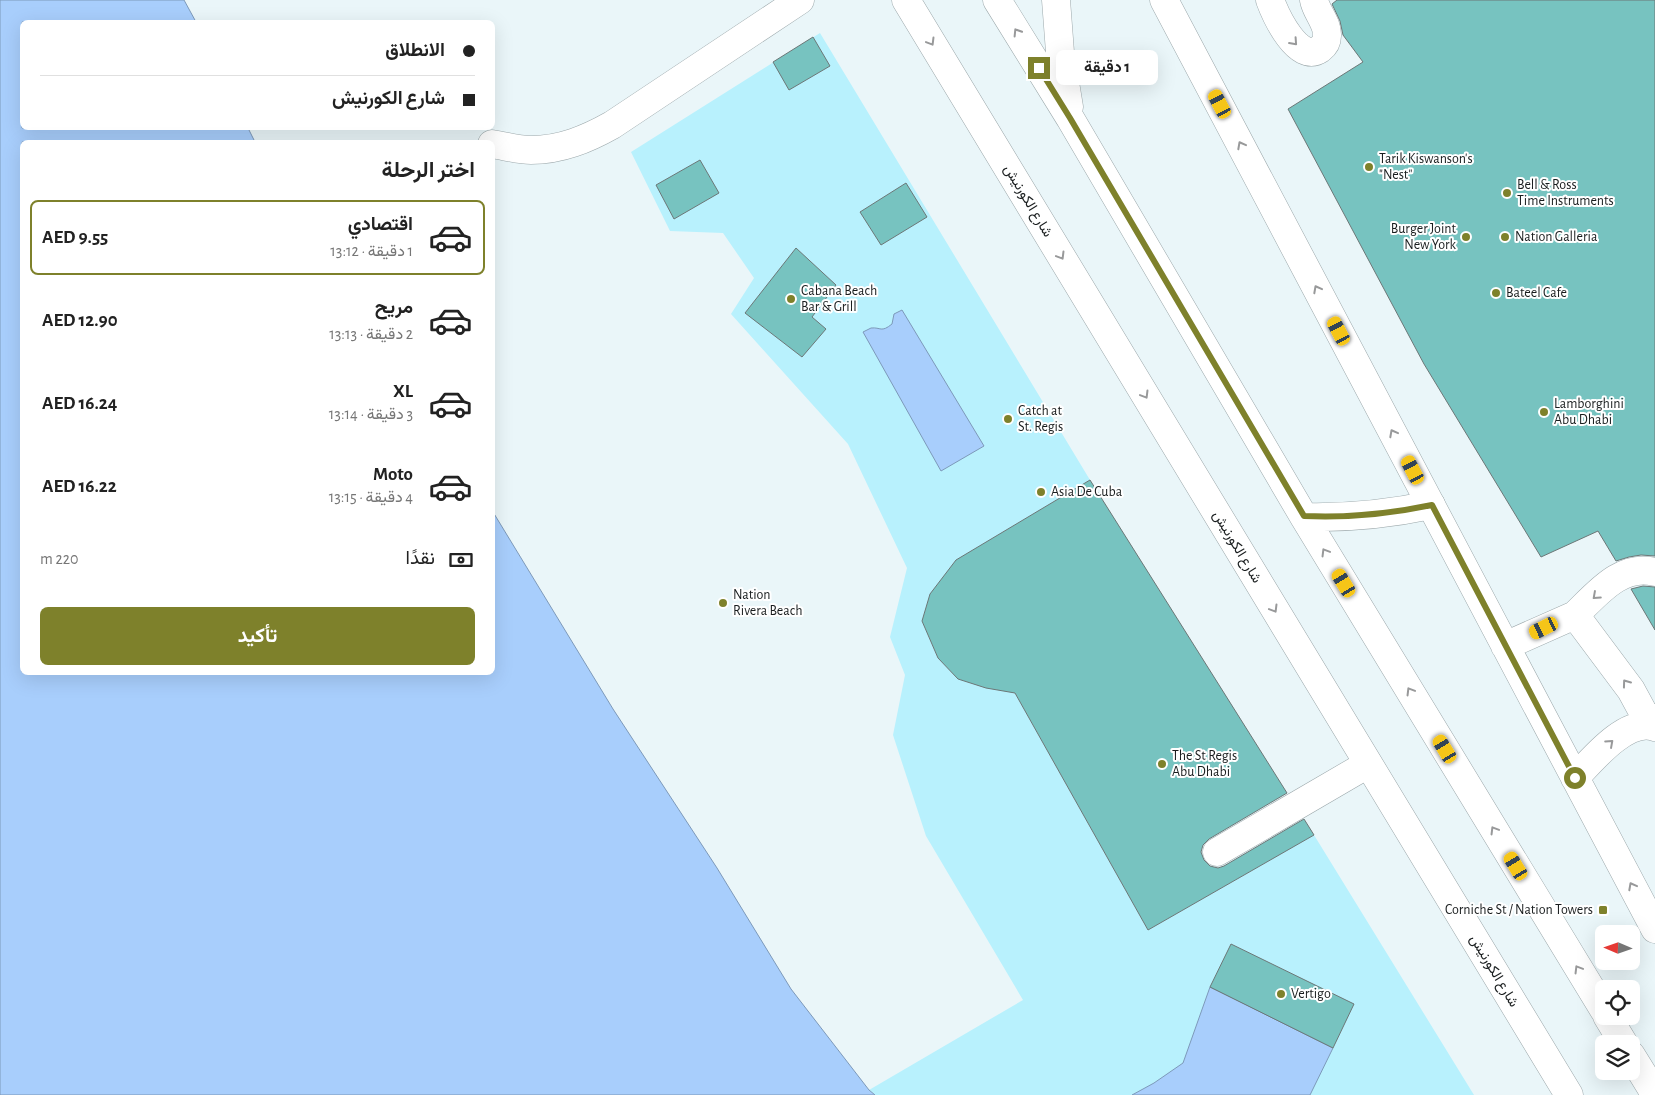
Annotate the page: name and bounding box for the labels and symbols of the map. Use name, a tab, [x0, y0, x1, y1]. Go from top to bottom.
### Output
one-way arrow	[1014, 29, 1023, 38]
one-way arrow	[925, 36, 935, 45]
one-way arrow	[1289, 36, 1298, 45]
callout: 1 دقيقة	[1056, 50, 1159, 86]
route end	[1028, 57, 1050, 79]
car	[1206, 87, 1233, 121]
one-way arrow	[1237, 141, 1247, 150]
place label: Tarik Kiswanson's "Nest"	[1379, 152, 1473, 182]
marker: Tarik Kiswanson's "Nest"	[1363, 161, 1375, 173]
street label: شارع الكورنيش	[998, 163, 1055, 241]
place label: Bell & Ross Time Instruments	[1517, 178, 1614, 208]
marker: Bell & Ross Time Instruments	[1501, 187, 1513, 199]
place label: Burger Joint New York	[1391, 222, 1457, 252]
place label: Nation Galleria	[1515, 230, 1598, 244]
marker: Burger Joint New York	[1460, 231, 1472, 243]
marker: Nation Galleria	[1499, 231, 1511, 243]
one-way arrow	[1054, 250, 1064, 259]
place label: Cabana Beach Bar & Grill	[801, 284, 877, 314]
one-way arrow	[1313, 285, 1323, 294]
place label: Bateel Cafe	[1506, 286, 1567, 300]
marker: Bateel Cafe	[1490, 287, 1502, 299]
marker: Cabana Beach Bar & Grill	[785, 293, 797, 305]
car	[1325, 314, 1352, 348]
one-way arrow	[1138, 389, 1148, 398]
place label: Lamborghini Abu Dhabi	[1554, 397, 1624, 427]
place label: Catch at St. Regis	[1018, 404, 1063, 434]
marker: Lamborghini Abu Dhabi	[1538, 406, 1550, 418]
marker: Catch at St. Regis	[1002, 413, 1014, 425]
one-way arrow	[1389, 429, 1399, 438]
car	[1399, 453, 1426, 487]
place label: Asia De Cuba	[1051, 485, 1123, 499]
marker: Asia De Cuba	[1035, 486, 1047, 498]
street label: شارع الكورنيش	[1207, 509, 1264, 587]
one-way arrow	[1322, 548, 1332, 557]
car	[1329, 566, 1358, 600]
place label: Nation Rivera Beach	[733, 588, 802, 618]
one-way arrow	[1592, 590, 1601, 599]
marker: Nation Rivera Beach	[717, 597, 729, 609]
one-way arrow	[1268, 603, 1278, 612]
car	[1527, 615, 1560, 641]
one-way arrow	[1623, 679, 1632, 689]
one-way arrow	[1406, 687, 1416, 696]
car	[1430, 732, 1459, 766]
one-way arrow	[1604, 740, 1613, 749]
place label: The St Regis Abu Dhabi	[1172, 749, 1237, 779]
marker: The St Regis Abu Dhabi	[1156, 758, 1168, 770]
route start	[1564, 767, 1586, 789]
one-way arrow	[1491, 826, 1500, 835]
car	[1501, 849, 1530, 883]
one-way arrow	[1628, 882, 1638, 891]
place label: Corniche St / Nation Towers	[1445, 903, 1593, 917]
marker: Corniche St / Nation Towers	[1597, 904, 1609, 916]
north arrow	[1595, 925, 1640, 970]
street label: شارع الكورنيش	[1464, 933, 1521, 1011]
one-way arrow	[1575, 965, 1585, 974]
place label: Vertigo	[1291, 987, 1331, 1001]
marker: Vertigo	[1275, 988, 1287, 1000]

